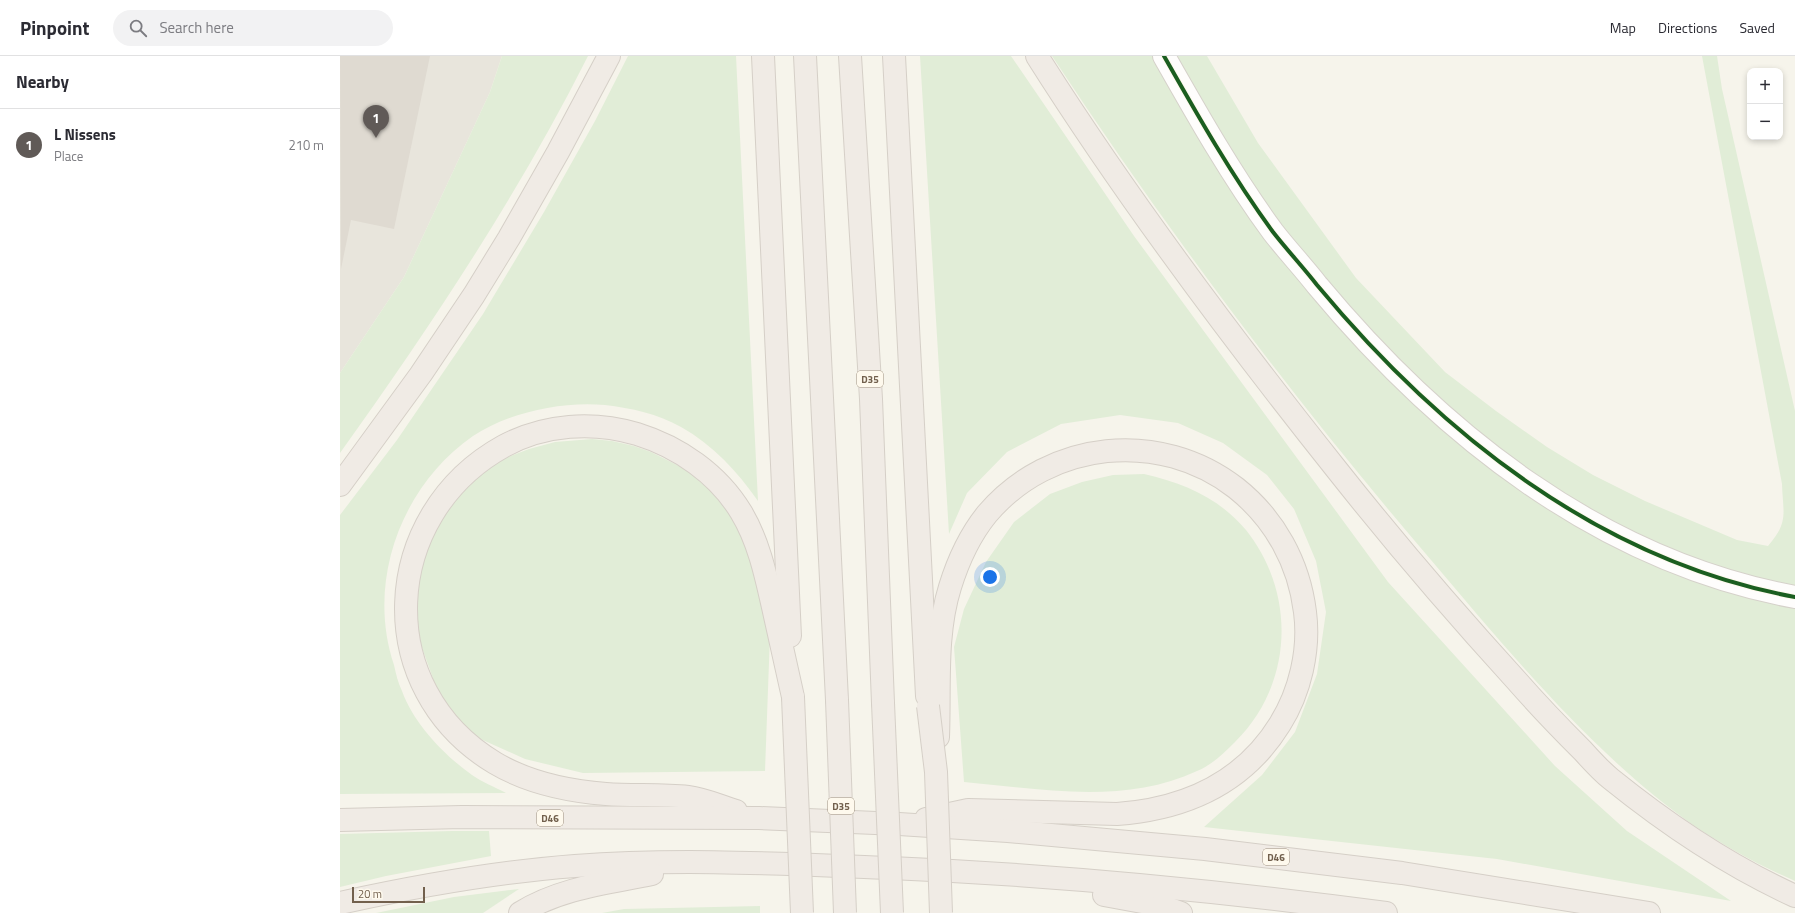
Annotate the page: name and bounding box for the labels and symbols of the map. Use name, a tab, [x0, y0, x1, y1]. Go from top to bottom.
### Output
pin: 1	[363, 105, 389, 138]
road number: D35	[857, 371, 883, 387]
your location	[980, 567, 1000, 587]
road number: D35	[828, 798, 854, 814]
road number: D46	[537, 810, 563, 826]
road number: D46	[1263, 849, 1289, 865]
scale bar	[352, 885, 425, 904]

